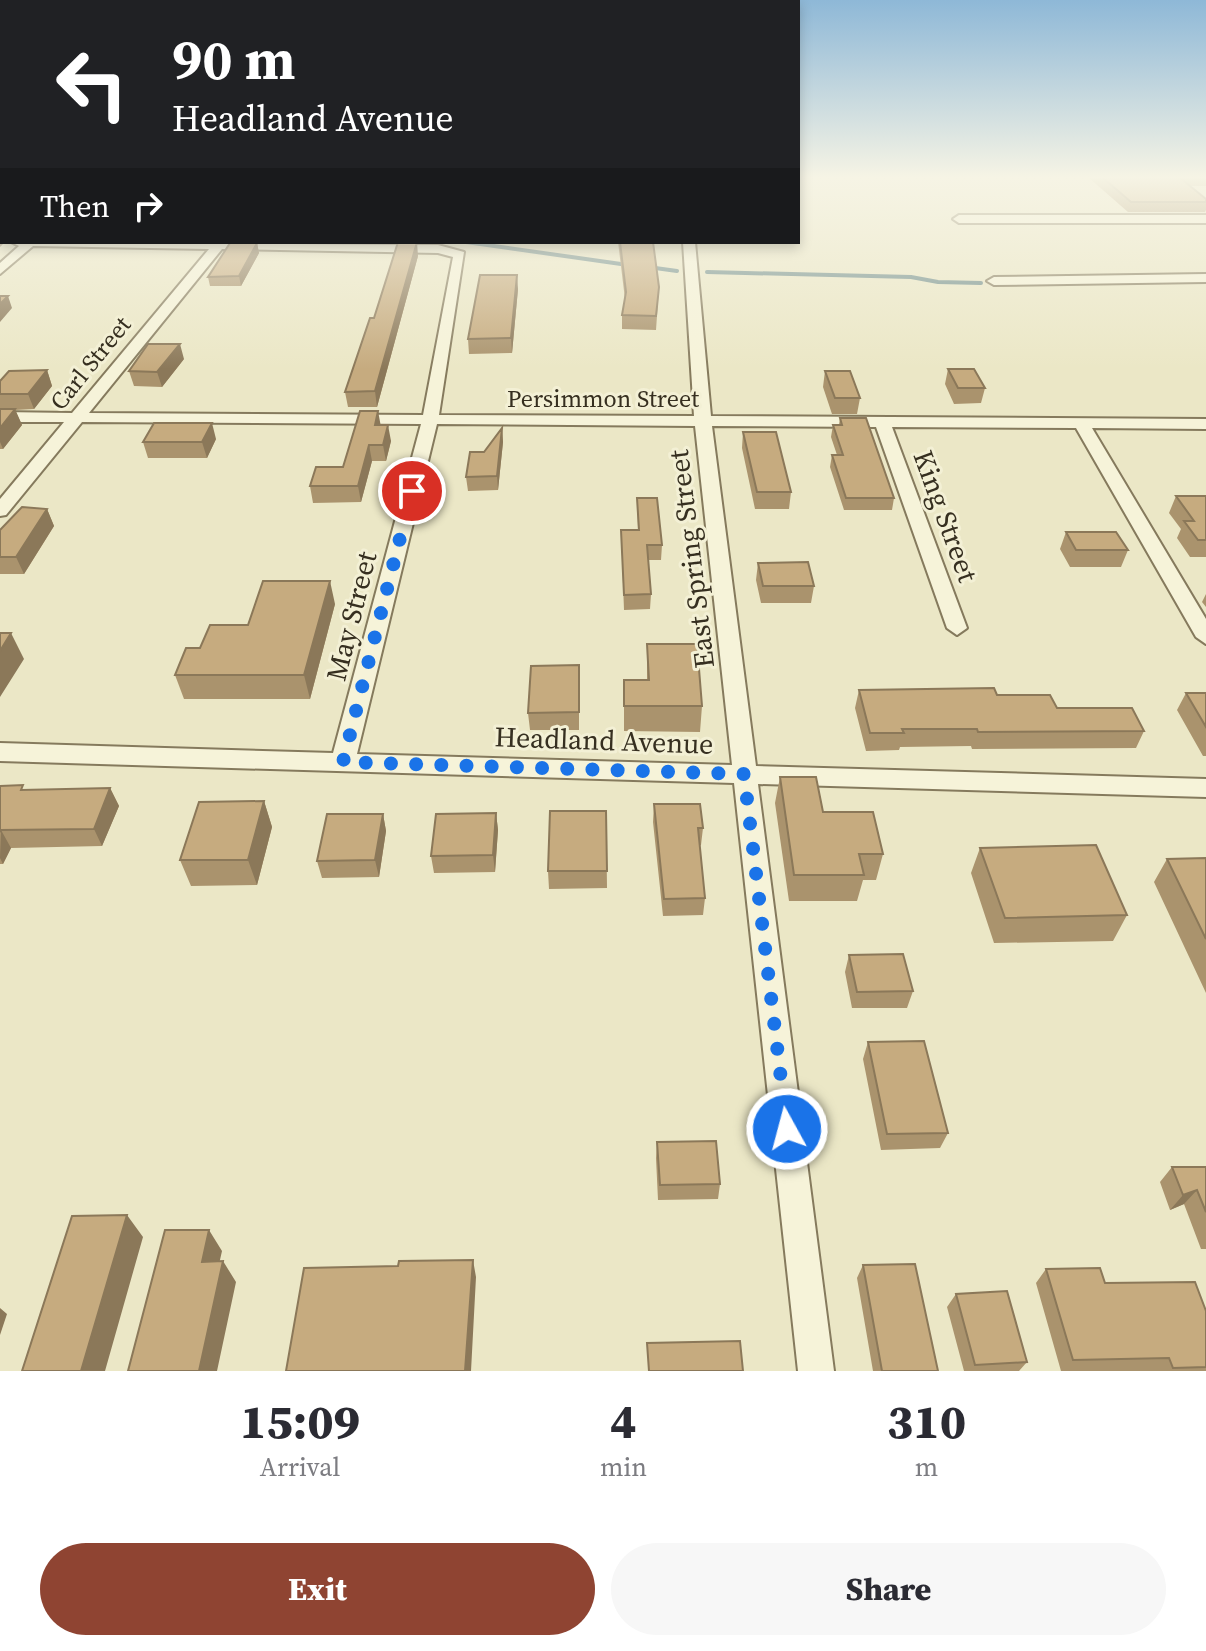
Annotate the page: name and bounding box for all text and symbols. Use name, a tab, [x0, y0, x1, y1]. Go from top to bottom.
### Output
text: 90 m	[172, 21, 295, 98]
icon: left	[40, 32, 144, 136]
text: Headland Avenue	[172, 94, 454, 143]
icon: right	[126, 184, 170, 228]
text: Then	[40, 186, 110, 227]
street label: Carl Street	[42, 309, 138, 417]
street label: Persimmon Street	[507, 382, 699, 415]
street label: King Street	[905, 445, 988, 588]
street label: East Spring Street	[659, 447, 723, 670]
pin	[378, 457, 446, 525]
icon: arrive	[390, 469, 434, 513]
street label: May Street	[317, 547, 386, 685]
street label: Headland Avenue	[494, 717, 714, 763]
position arrow	[745, 1087, 829, 1171]
text: 15:09	[240, 1388, 360, 1454]
text: 4	[610, 1388, 637, 1454]
text: 310	[887, 1388, 966, 1454]
text: Arrival	[260, 1449, 340, 1485]
text: min	[600, 1449, 647, 1485]
text: m	[915, 1449, 938, 1485]
button: Exit	[40, 1543, 595, 1635]
button: Share	[611, 1543, 1166, 1635]

